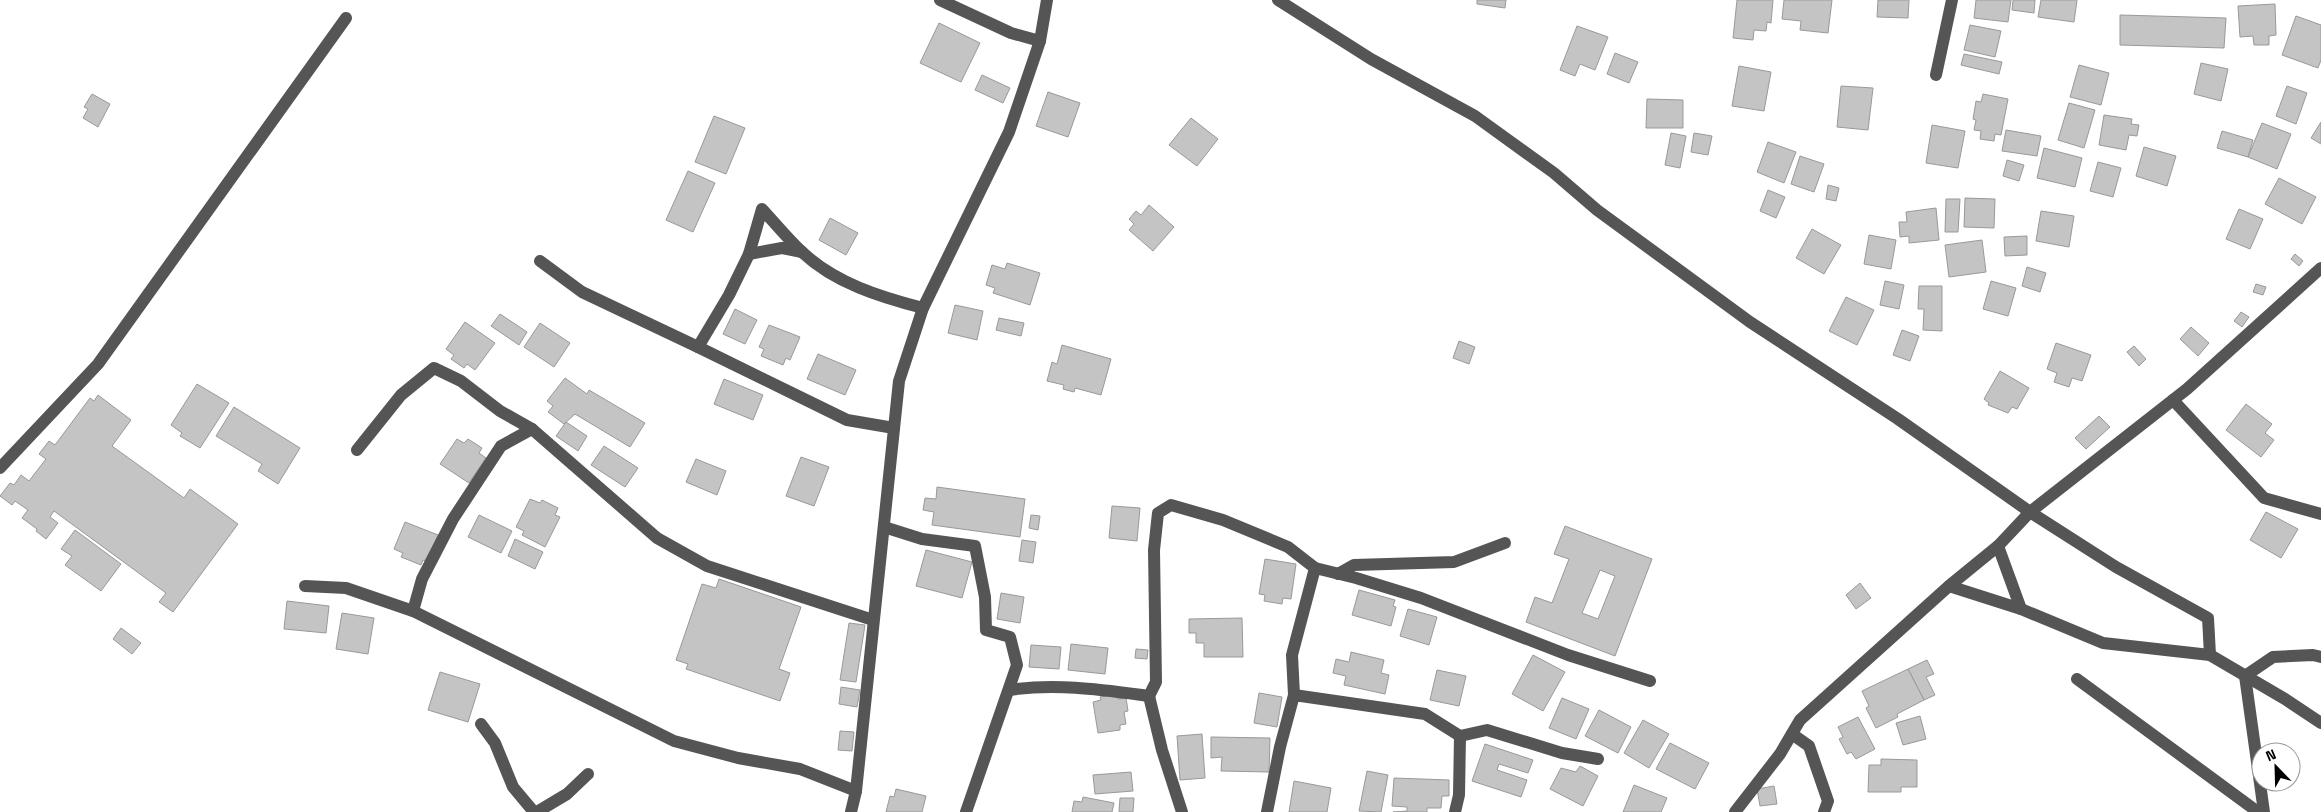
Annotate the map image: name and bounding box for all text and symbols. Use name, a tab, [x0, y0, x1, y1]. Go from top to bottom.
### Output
north arrow	[2251, 742, 2301, 792]
text: N	[2263, 745, 2279, 765]

